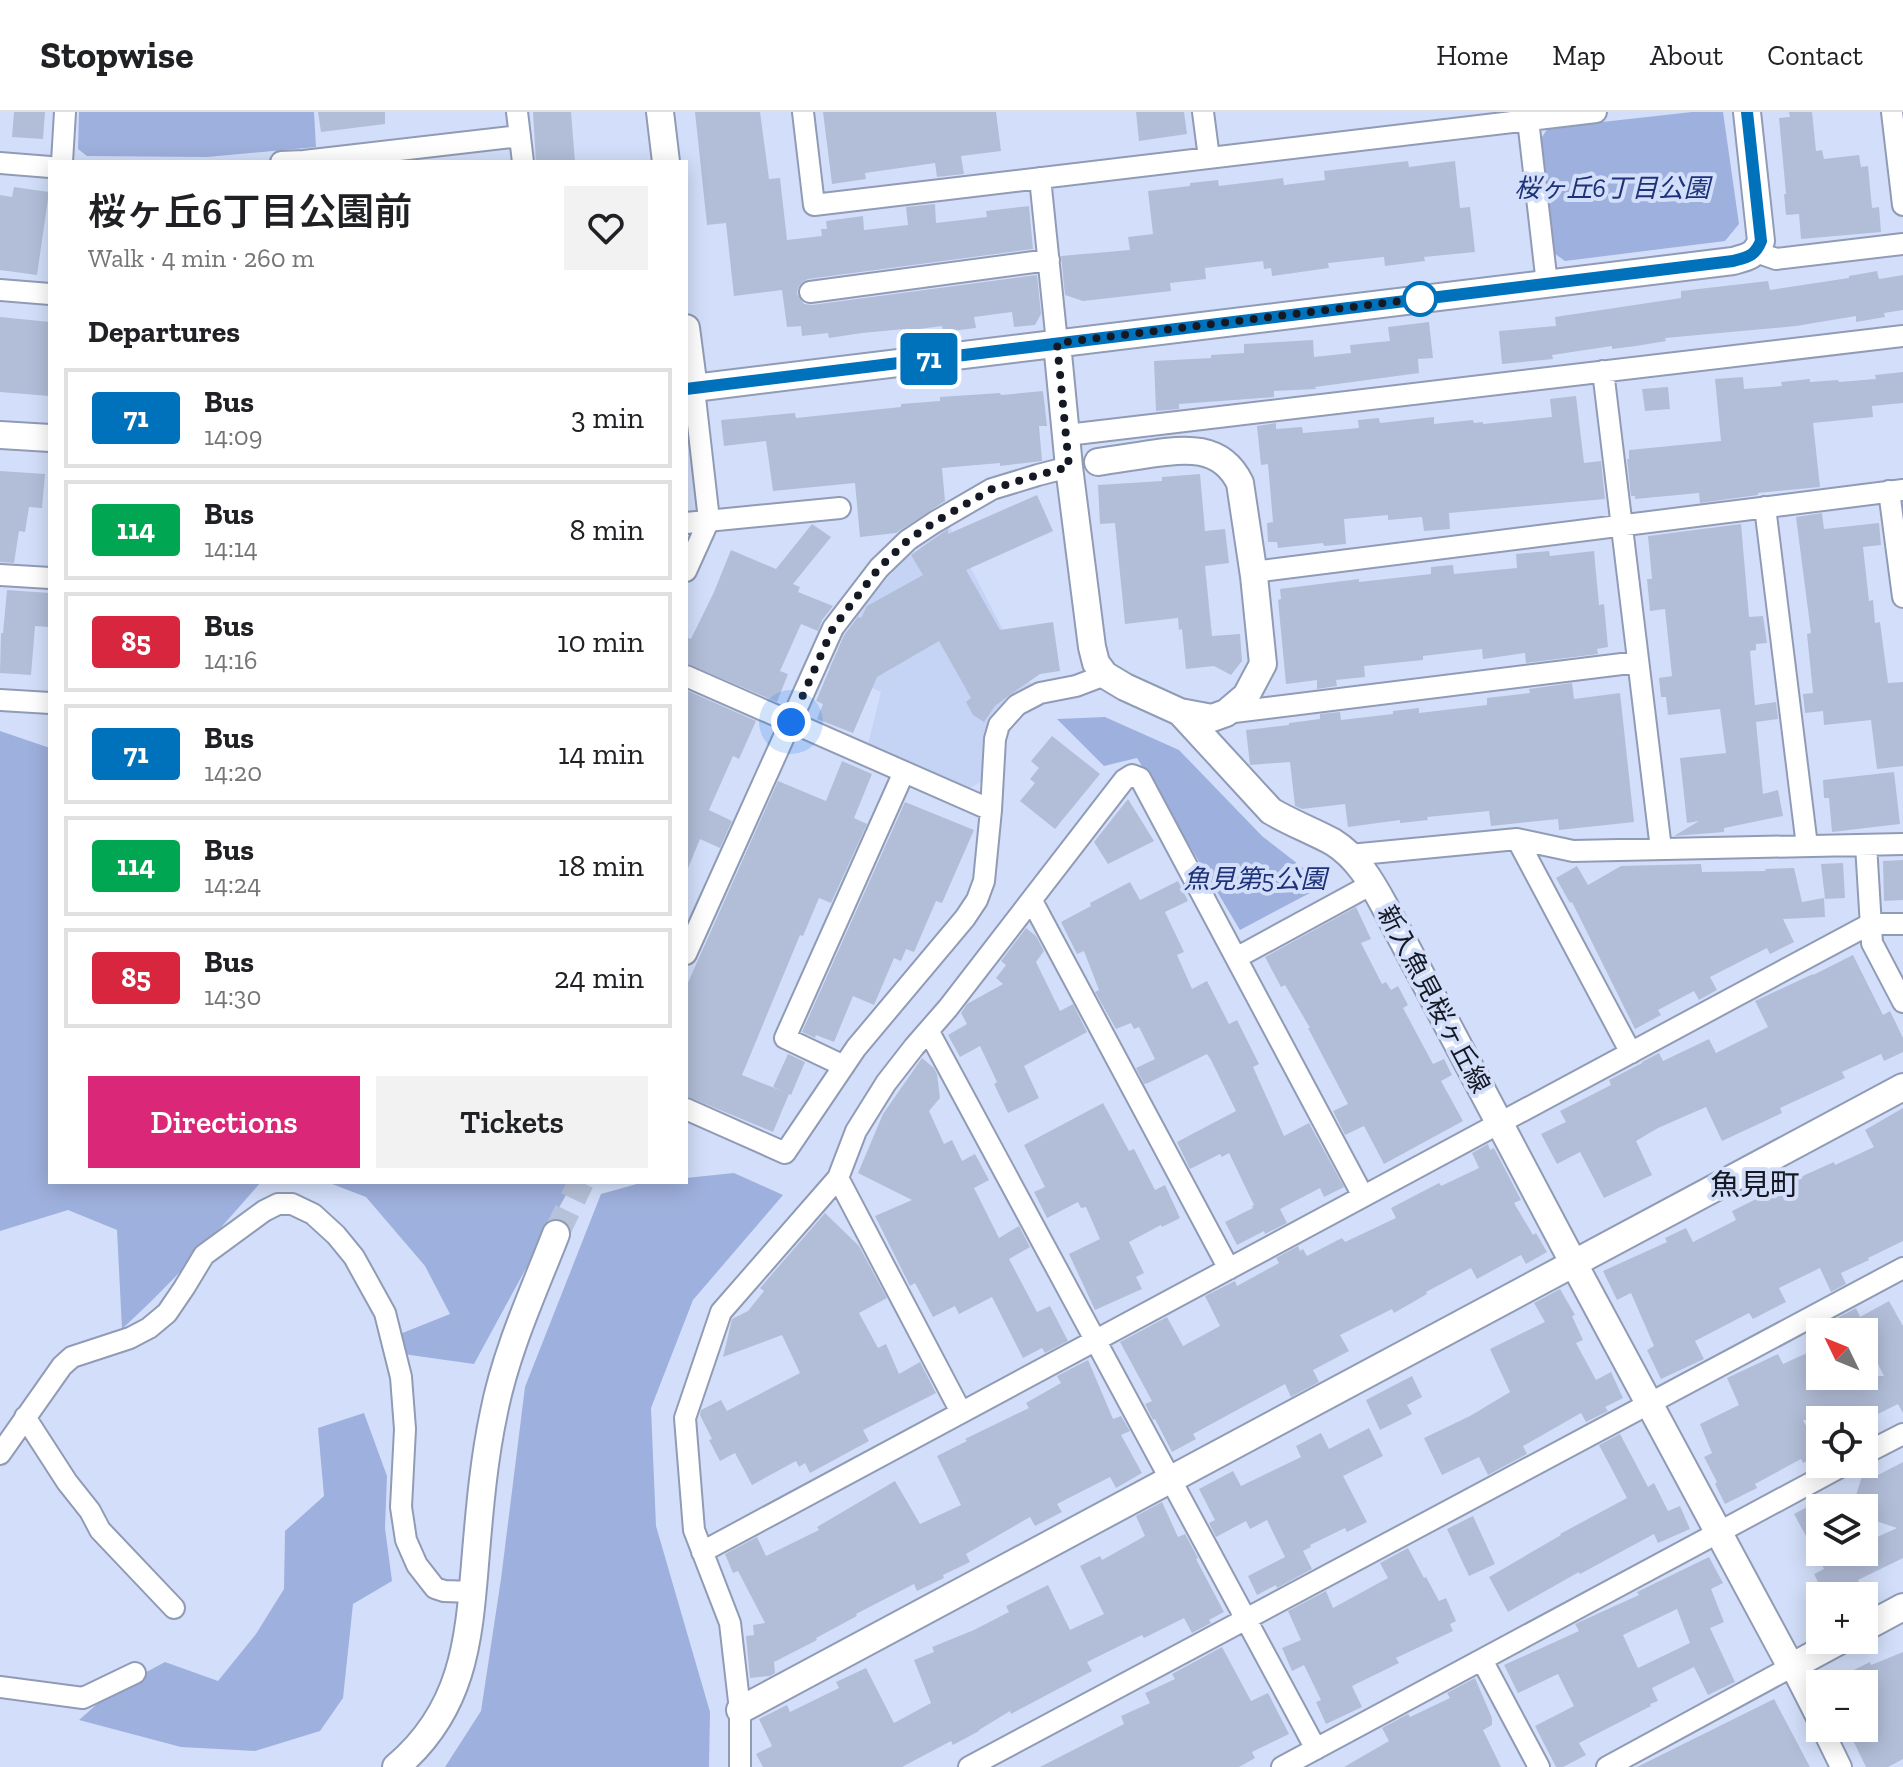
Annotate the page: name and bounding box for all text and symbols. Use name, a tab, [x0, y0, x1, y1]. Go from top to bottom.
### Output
text: Stopwise	[40, 32, 194, 78]
text: Home	[1436, 39, 1508, 72]
text: Map	[1552, 39, 1606, 72]
text: About	[1650, 39, 1723, 72]
text: Contact	[1767, 39, 1863, 72]
park label: 桜ヶ丘6丁目公園	[1514, 172, 1714, 204]
button: heart	[564, 186, 648, 270]
text: 桜ヶ丘6丁目公園前	[88, 189, 412, 235]
text: Walk · 4 min · 260 m	[88, 242, 314, 274]
unlabelled marker	[1403, 282, 1437, 316]
text: Departures	[88, 314, 240, 350]
line badge: 71	[893, 333, 965, 385]
text: 71	[916, 342, 942, 375]
text: Bus	[204, 384, 254, 420]
text: 3 min	[571, 400, 644, 436]
text: 71	[123, 401, 149, 434]
text: 14:09	[204, 420, 263, 452]
text: Bus	[204, 496, 254, 532]
text: 8 min	[570, 512, 644, 548]
text: 114	[117, 513, 155, 546]
text: 14:14	[204, 532, 258, 564]
text: Bus	[204, 608, 254, 644]
text: 10 min	[557, 624, 644, 660]
text: 85	[121, 625, 151, 658]
text: 14:16	[204, 644, 258, 676]
your location	[771, 702, 811, 742]
text: Bus	[204, 720, 254, 756]
text: 14 min	[558, 736, 644, 772]
text: 71	[123, 737, 149, 770]
text: 14:20	[204, 756, 262, 788]
text: Bus	[204, 832, 254, 868]
text: 18 min	[558, 848, 644, 884]
text: 114	[117, 849, 155, 882]
park label: 魚見第5公園	[1183, 863, 1331, 895]
text: 14:24	[204, 868, 261, 900]
street label: 新入魚見桜ヶ丘線	[1371, 900, 1497, 1098]
text: Bus	[204, 944, 254, 980]
text: 24 min	[554, 960, 644, 996]
text: 85	[121, 961, 151, 994]
text: 14:30	[204, 980, 262, 1012]
button: Directions	[88, 1076, 360, 1168]
button: Tickets	[376, 1076, 648, 1168]
district label: 魚見町	[1710, 1167, 1800, 1203]
north arrow	[1806, 1318, 1878, 1390]
map controls	[1806, 1318, 1878, 1742]
button: locate	[1806, 1406, 1878, 1478]
button: layers	[1806, 1494, 1878, 1566]
button: +	[1806, 1582, 1878, 1654]
button: −	[1806, 1670, 1878, 1742]

